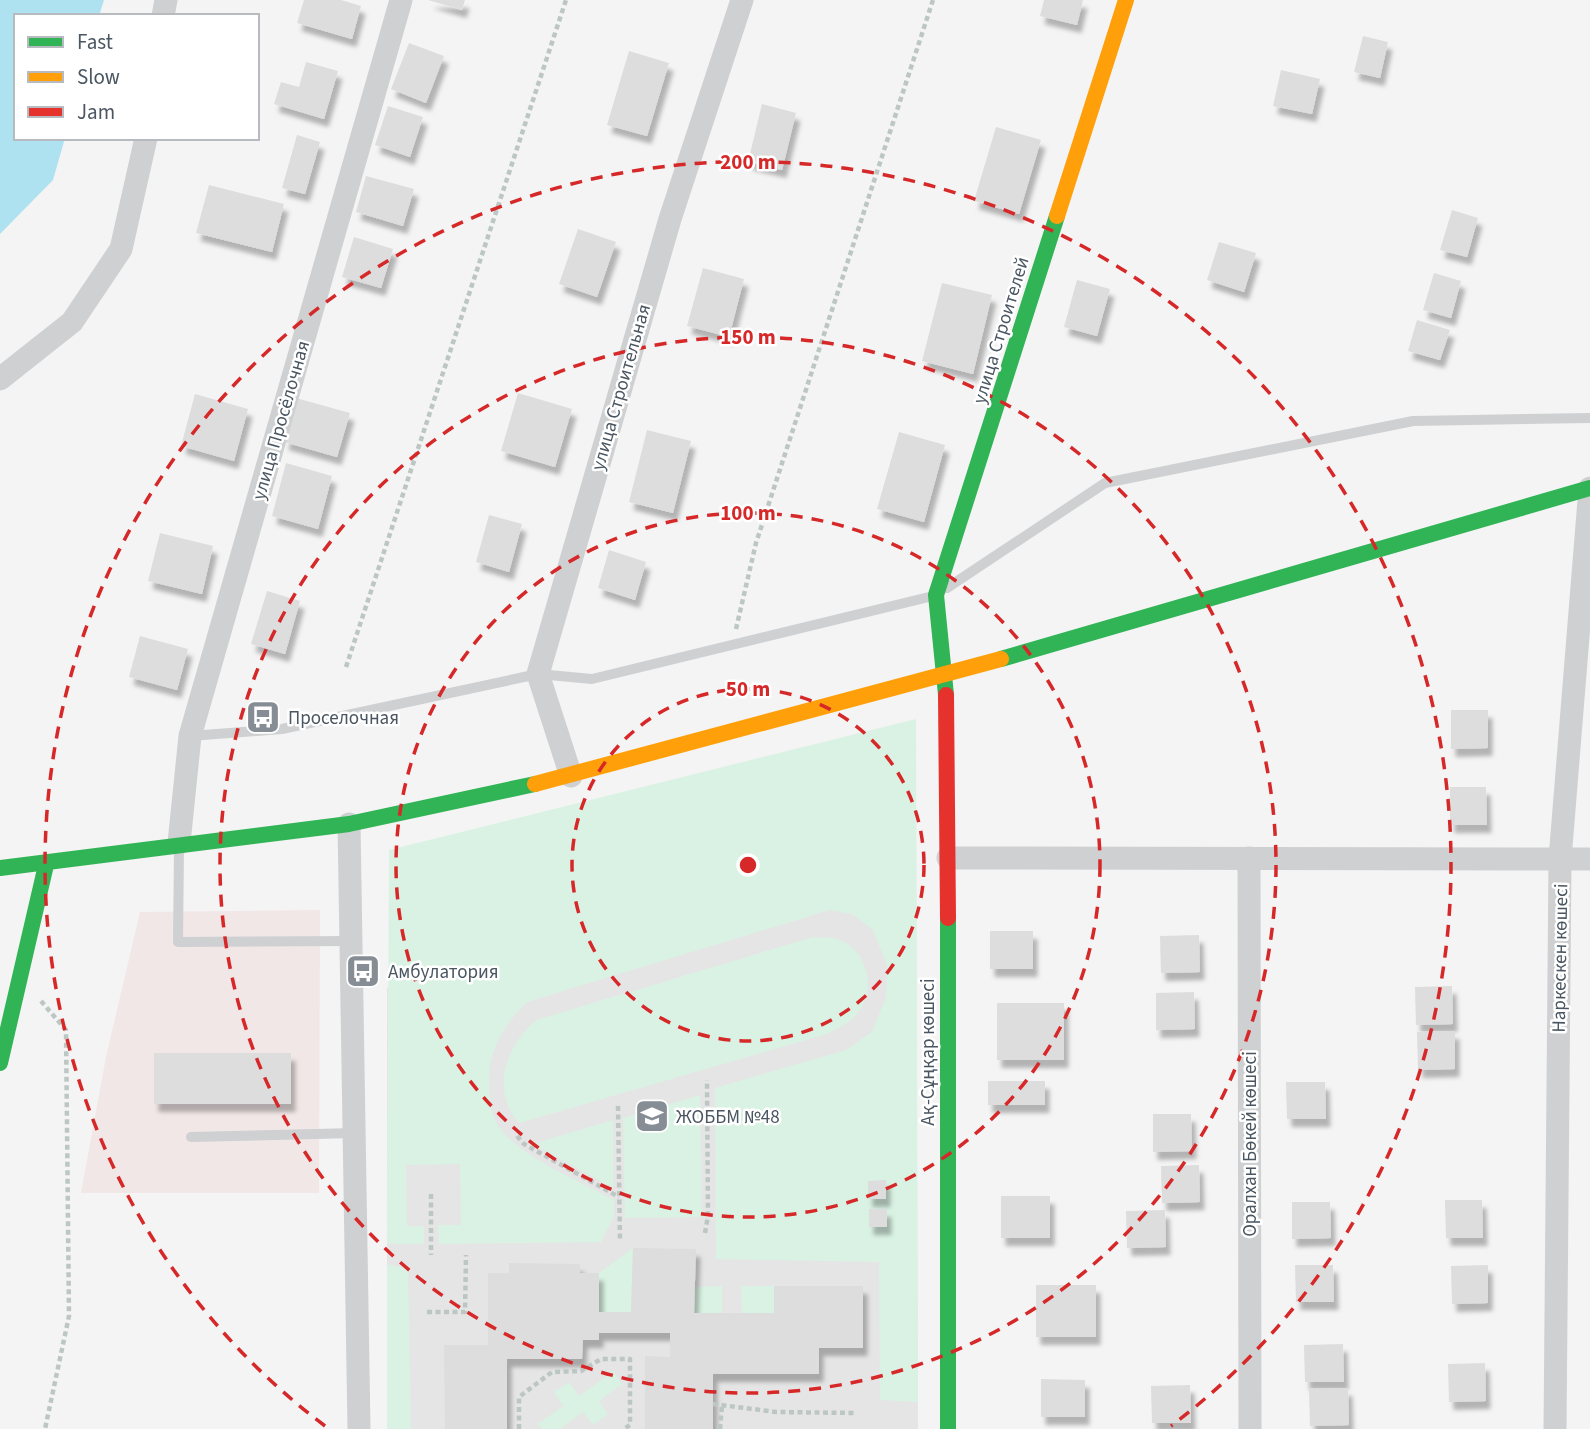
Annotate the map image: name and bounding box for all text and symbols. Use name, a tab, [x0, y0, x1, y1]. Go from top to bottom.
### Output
legend	[14, 14, 259, 140]
text: Fast	[77, 27, 113, 57]
text: Slow	[77, 62, 120, 92]
text: Jam	[77, 97, 115, 127]
text: 200 m	[720, 147, 776, 177]
street label: улица Строителей	[966, 254, 1037, 407]
street label: улица Строительная	[585, 301, 658, 474]
text: 150 m	[720, 322, 776, 352]
street label: улица Просёлочная	[246, 338, 317, 503]
text: 100 m	[720, 498, 776, 528]
text: 50 m	[726, 674, 770, 704]
bus stop icon: Проселочная	[244, 698, 282, 736]
place label: Проселочная	[288, 705, 399, 732]
centre of rings	[736, 853, 760, 877]
street label: Наркескен көшесі	[1546, 883, 1575, 1033]
bus stop icon: Амбулатория	[344, 952, 382, 990]
place label: Амбулатория	[388, 959, 499, 986]
street label: Ақ-Сұңқар көшесі	[915, 978, 942, 1126]
street label: Оралхан Бөкей көшесі	[1237, 1051, 1264, 1237]
school or university icon: ЖОББМ №48	[633, 1097, 671, 1135]
place label: ЖОББМ №48	[676, 1104, 780, 1131]

